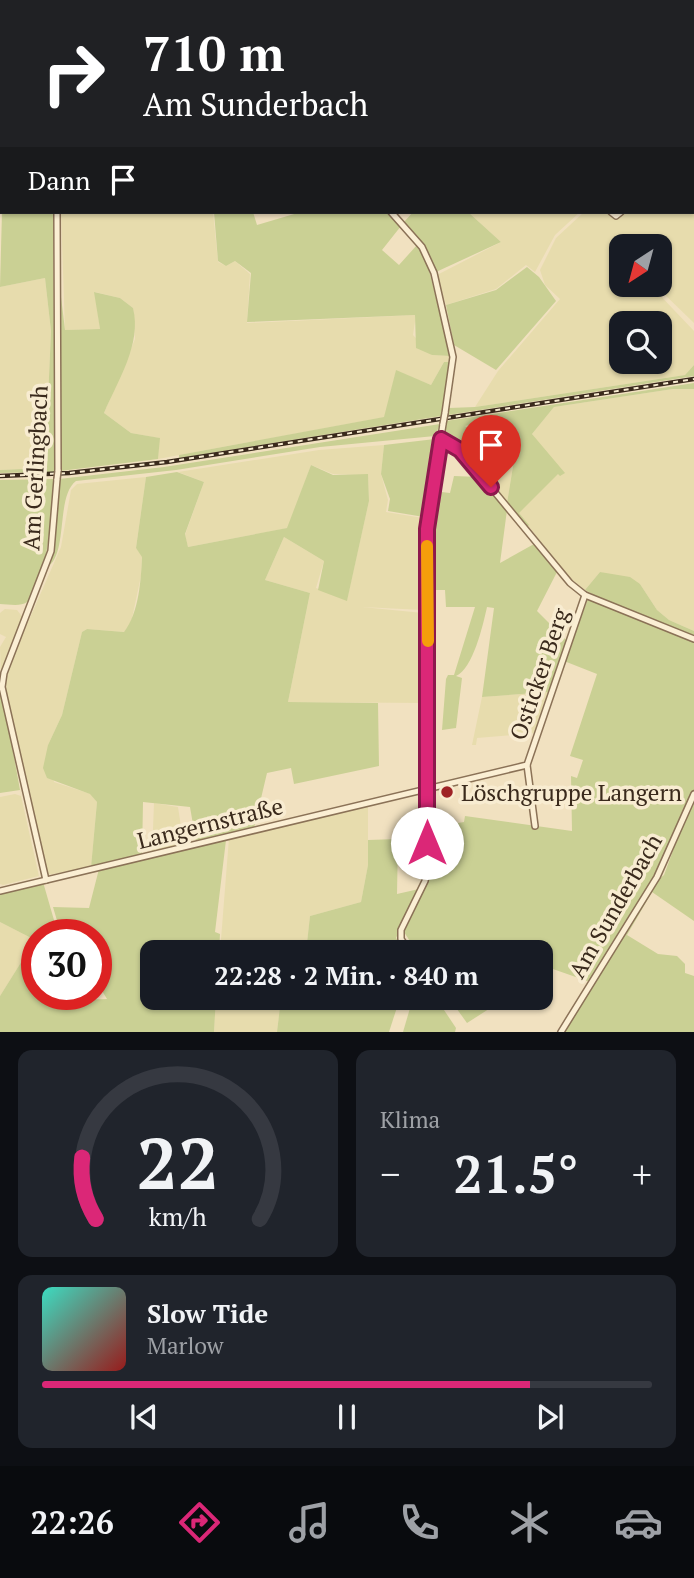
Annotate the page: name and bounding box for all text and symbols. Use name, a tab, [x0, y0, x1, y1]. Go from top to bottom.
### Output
text: 710 m	[143, 20, 285, 85]
icon: right	[28, 28, 119, 119]
text: Am Sunderbach	[143, 83, 368, 125]
icon: arrive	[104, 161, 142, 199]
text: Dann	[28, 163, 90, 197]
north arrow	[609, 234, 672, 298]
map controls	[609, 234, 672, 374]
button: search	[609, 311, 672, 374]
street label: Am Gerlingbach	[15, 384, 55, 551]
pin	[461, 415, 521, 487]
icon: arrive	[472, 426, 510, 464]
street label: Osticker Berg	[502, 603, 576, 744]
place label: Löschgruppe Langern	[461, 777, 682, 808]
marker: Löschgruppe Langern	[439, 784, 455, 800]
street label: Langernstraße	[134, 790, 286, 856]
position arrow	[390, 806, 464, 880]
street label: Am Sunderbach	[561, 828, 669, 984]
speed limit sign: 30	[21, 919, 112, 1010]
text: 22:28 · 2 Min. · 840 m	[214, 958, 479, 992]
text: Klima	[380, 1104, 440, 1135]
text: 22	[137, 1114, 219, 1211]
text: 21.5°	[453, 1139, 579, 1208]
text: −	[380, 1149, 400, 1199]
text: +	[632, 1149, 652, 1199]
text: km/h	[149, 1200, 207, 1233]
text: Slow Tide	[147, 1296, 268, 1330]
text: Marlow	[147, 1330, 224, 1361]
icon: previous	[125, 1398, 163, 1436]
icon: pause	[328, 1398, 366, 1436]
icon: next	[531, 1398, 569, 1436]
icon: directions	[175, 1498, 224, 1547]
icon: music	[285, 1498, 334, 1547]
icon: phone	[395, 1498, 444, 1547]
icon: climate	[505, 1498, 554, 1547]
icon: car	[614, 1498, 663, 1547]
text: 22:26	[30, 1501, 114, 1543]

